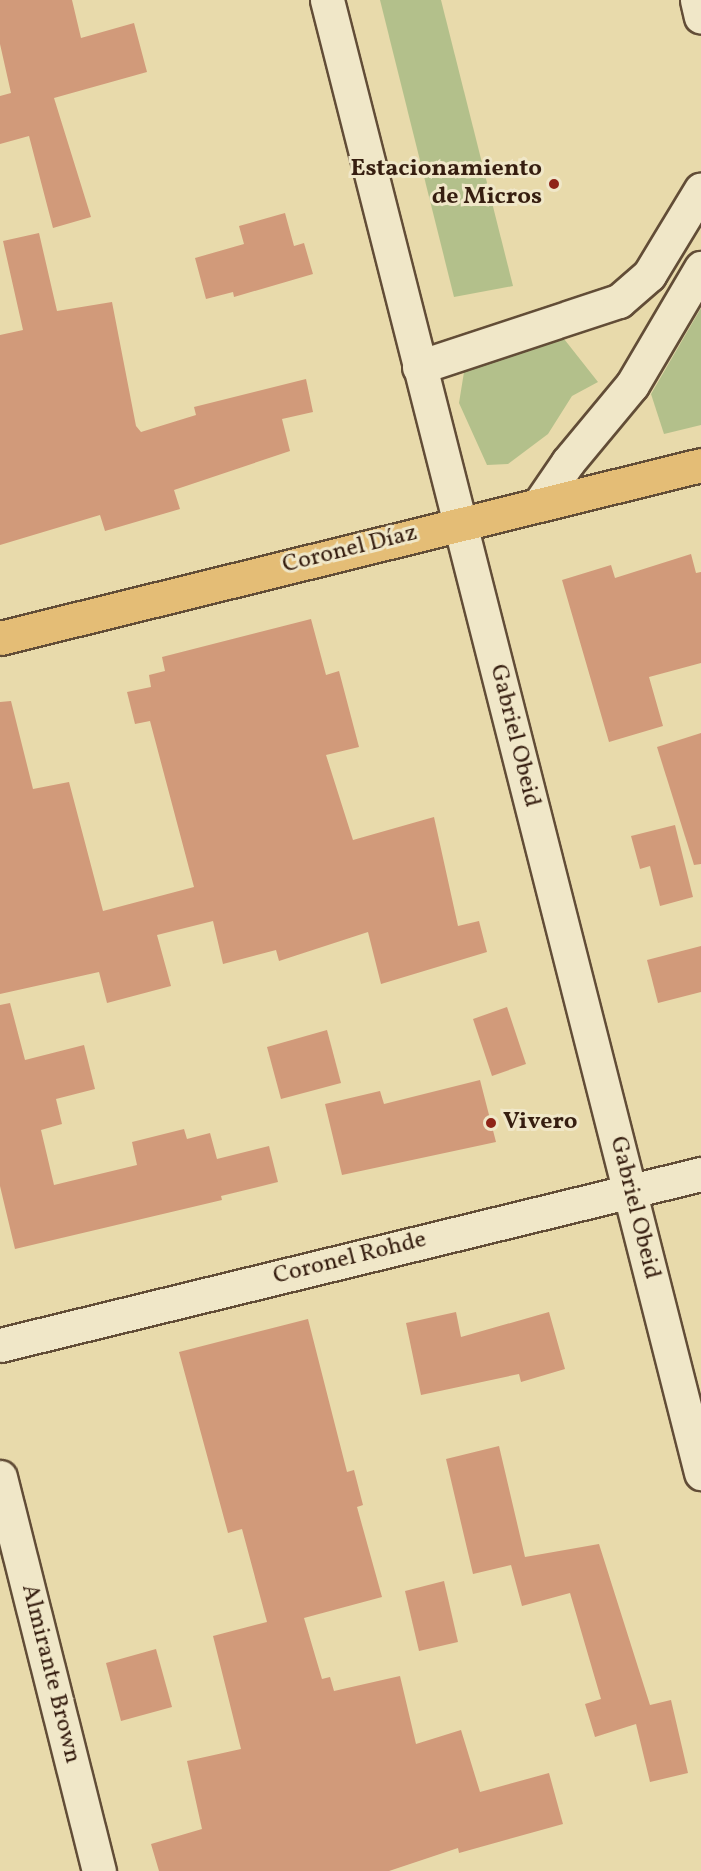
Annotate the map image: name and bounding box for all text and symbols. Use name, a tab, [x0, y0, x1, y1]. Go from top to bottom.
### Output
place label: Estacionamiento de Micros	[350, 156, 542, 212]
marker: Estacionamiento de Micros	[547, 177, 561, 191]
street label: Coronel Díaz	[280, 519, 420, 581]
street label: Gabriel Obeid	[482, 662, 546, 810]
place label: Vivero	[503, 1109, 578, 1137]
marker: Vivero	[484, 1116, 498, 1130]
street label: Gabriel Obeid	[602, 1134, 666, 1282]
street label: Coronel Rohde	[271, 1226, 429, 1292]
street label: Almirante Brown	[14, 1581, 86, 1767]

